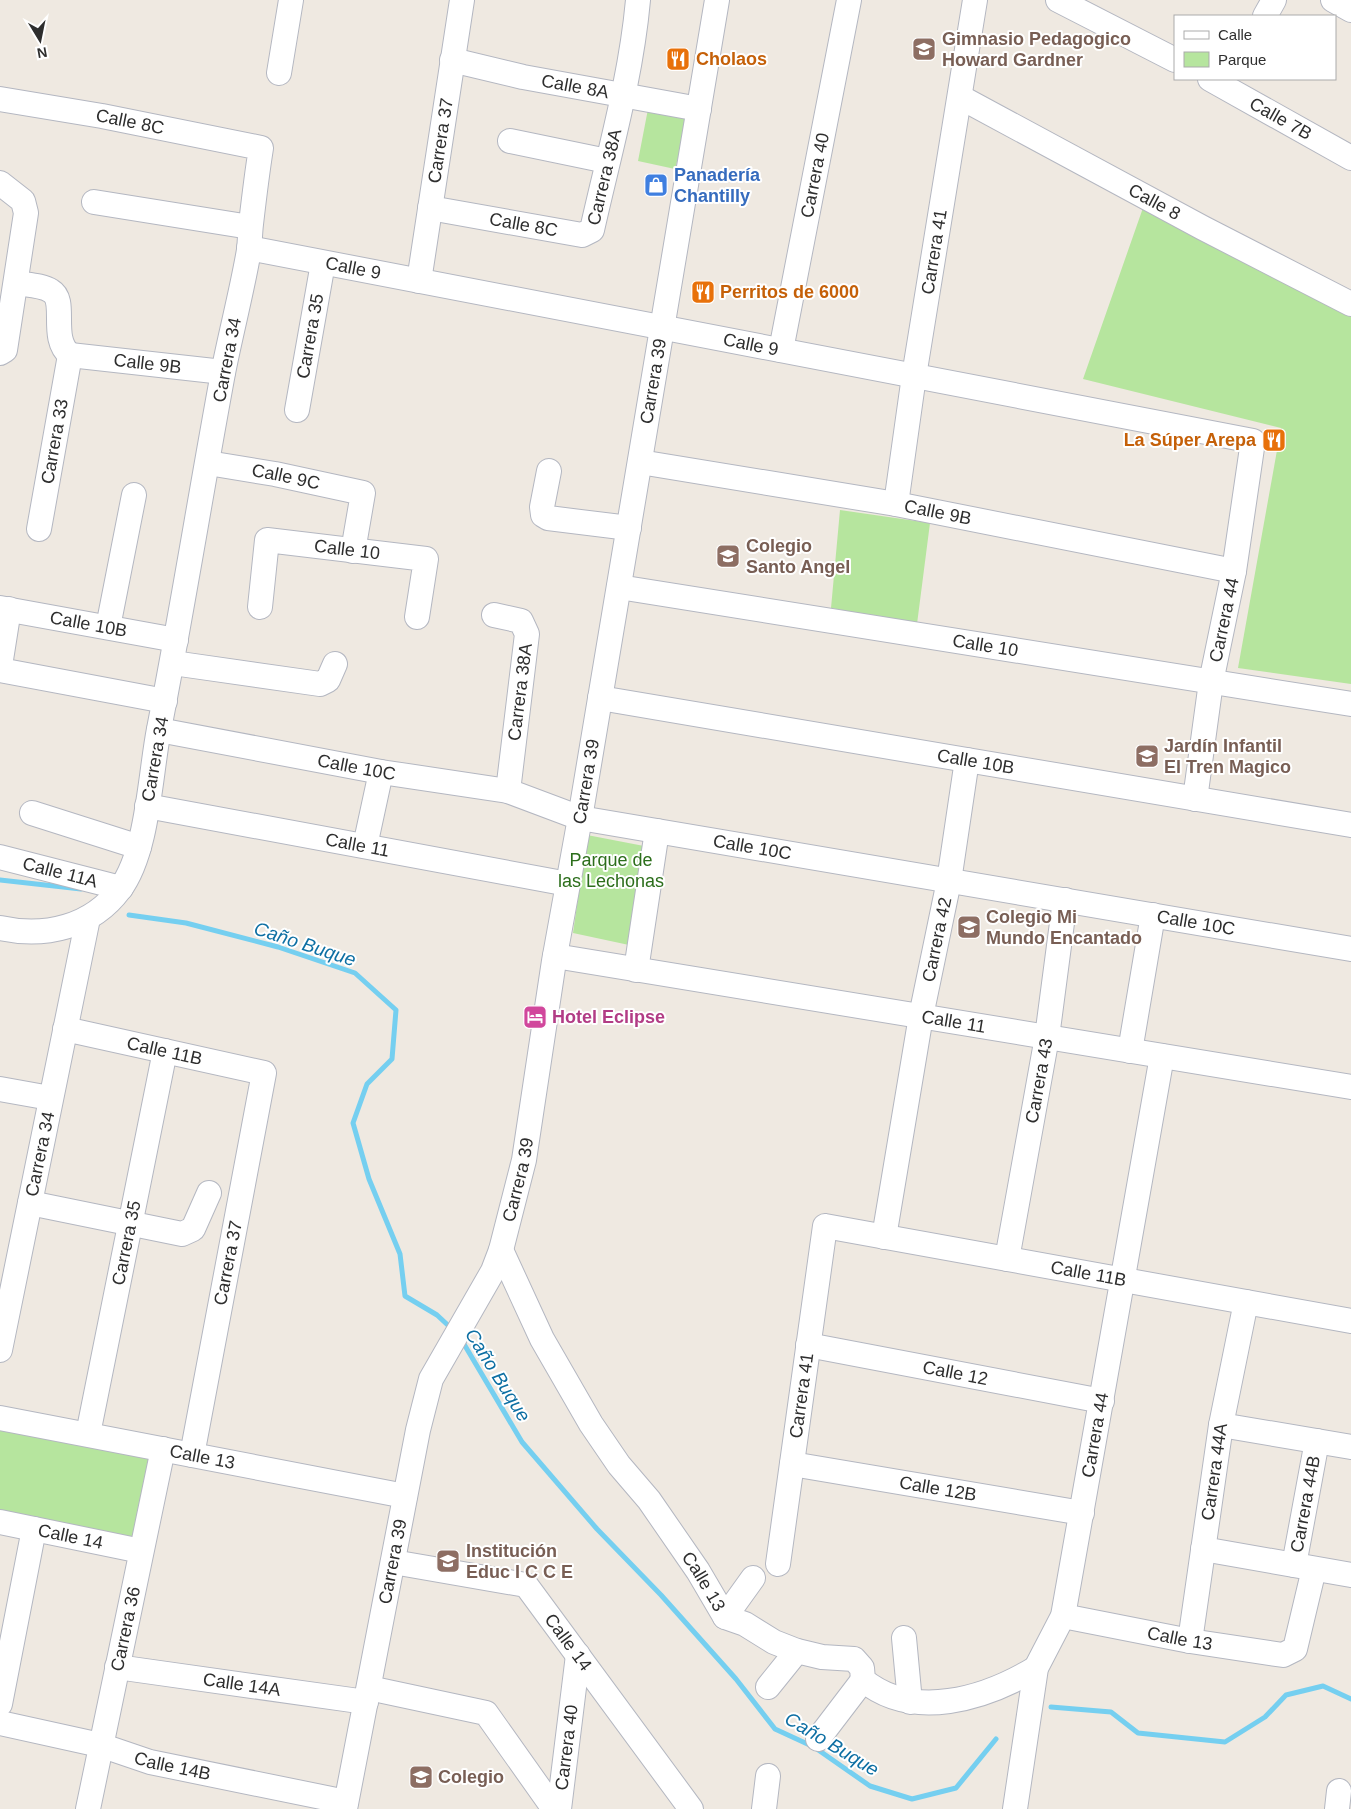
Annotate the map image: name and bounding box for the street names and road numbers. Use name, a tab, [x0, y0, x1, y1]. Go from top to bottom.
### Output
street label: Calle 8A	[540, 71, 610, 102]
street label: Calle 7B	[1246, 93, 1315, 144]
street label: Carrera 37	[424, 97, 457, 185]
street label: Calle 8C	[94, 105, 166, 138]
street label: Carrera 38A	[583, 127, 625, 227]
street label: Carrera 40	[797, 131, 833, 219]
street label: Calle 8	[1125, 180, 1184, 224]
street label: Carrera 41	[917, 208, 951, 296]
street label: Calle 8C	[488, 209, 559, 241]
street label: Calle 9	[324, 253, 383, 283]
street label: Carrera 35	[293, 292, 327, 380]
street label: Carrera 34	[209, 316, 245, 404]
street label: Calle 9	[721, 329, 780, 360]
street label: Carrera 39	[636, 337, 670, 425]
street label: Calle 9B	[113, 350, 182, 377]
street label: Carrera 33	[37, 397, 72, 486]
street label: Calle 9C	[250, 460, 322, 493]
street label: Calle 9B	[902, 496, 973, 529]
street label: Calle 10	[313, 536, 381, 563]
street label: Carrera 44	[1205, 576, 1243, 664]
street label: Calle 10B	[48, 607, 129, 641]
street label: Calle 10	[951, 630, 1020, 661]
street label: Carrera 38A	[504, 642, 536, 742]
street label: Carrera 34	[138, 715, 172, 803]
street label: Carrera 39	[569, 737, 603, 826]
street label: Calle 10B	[935, 745, 1016, 778]
street label: Calle 10C	[316, 750, 397, 784]
street label: Calle 11	[324, 829, 391, 861]
street label: Calle 10C	[712, 831, 793, 864]
street label: Calle 11A	[20, 853, 100, 892]
street label: Carrera 42	[918, 896, 955, 984]
street label: Calle 10C	[1155, 906, 1237, 939]
street label: Calle 11	[920, 1006, 987, 1037]
street label: Calle 11B	[125, 1033, 204, 1069]
street label: Carrera 43	[1022, 1037, 1057, 1125]
street label: Carrera 34	[22, 1110, 58, 1198]
street label: Carrera 39	[499, 1136, 537, 1224]
street label: Carrera 35	[108, 1199, 145, 1287]
street label: Carrera 37	[210, 1219, 246, 1307]
street label: Calle 11B	[1049, 1257, 1128, 1290]
street label: Carrera 41	[786, 1352, 817, 1440]
street label: Calle 12	[921, 1357, 990, 1389]
street label: Carrera 44	[1078, 1391, 1112, 1479]
street label: Carrera 44A	[1197, 1422, 1231, 1522]
street label: Calle 13	[168, 1441, 237, 1473]
street label: Carrera 44B	[1287, 1454, 1324, 1554]
street label: Calle 12B	[898, 1472, 978, 1505]
street label: Carrera 39	[375, 1517, 411, 1606]
street label: Calle 14	[36, 1520, 105, 1553]
street label: Calle 13	[678, 1548, 729, 1615]
street label: Carrera 36	[107, 1585, 144, 1673]
street label: Calle 14	[540, 1610, 596, 1675]
street label: Calle 13	[1145, 1623, 1214, 1654]
street label: Calle 14A	[202, 1669, 282, 1700]
street label: Carrera 40	[551, 1704, 582, 1791]
street label: Calle 14B	[131, 1747, 213, 1784]

